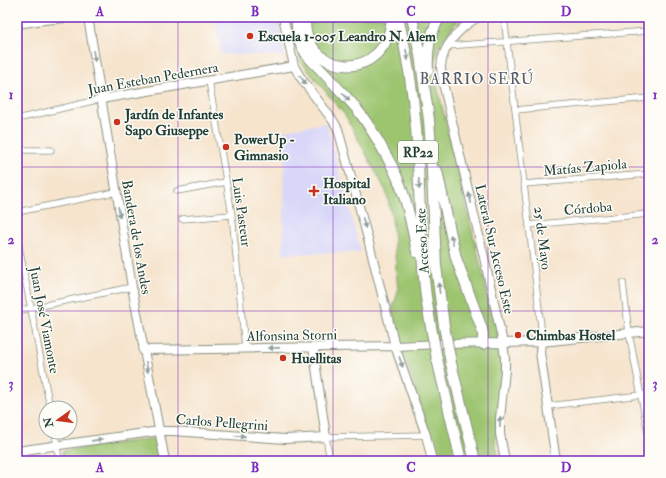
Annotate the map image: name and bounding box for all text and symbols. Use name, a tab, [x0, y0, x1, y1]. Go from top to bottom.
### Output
text: A	[95, 4, 105, 20]
text: B	[251, 4, 259, 20]
text: C	[406, 4, 416, 20]
text: D	[561, 4, 572, 20]
place label: Escuela 1-005 Leandro N. Alem	[258, 28, 436, 45]
marker: Escuela 1-005 Leandro N. Alem	[245, 31, 255, 41]
one-way arrow	[91, 49, 97, 62]
one-way arrow	[404, 49, 410, 61]
street label: Juan Esteban Pedernera	[85, 59, 220, 99]
district label: BARRIO SERÚ	[419, 68, 535, 89]
one-way arrow	[299, 75, 307, 86]
text: 1	[9, 87, 14, 103]
text: 1	[653, 87, 658, 103]
one-way arrow	[341, 92, 350, 102]
place label: Jardín de Infantes Sapo Giuseppe	[124, 106, 223, 140]
marker: Jardín de Infantes Sapo Giuseppe	[112, 117, 122, 127]
place label: PowerUp - Gimnasio	[234, 131, 295, 164]
road number: RP22	[398, 141, 438, 163]
marker: PowerUp - Gimnasio	[221, 142, 231, 152]
street label: Matías Zapiola	[543, 155, 628, 181]
place label: Hospital Italiano	[323, 175, 371, 208]
street label: Luis Pasteur	[228, 176, 255, 249]
street label: Bandera de los Andes	[118, 178, 155, 296]
one-way arrow	[416, 178, 423, 190]
street label: Lateral Sur Acceso Este	[471, 183, 518, 316]
marker: Hospital Italiano	[308, 185, 320, 197]
one-way arrow	[467, 192, 473, 205]
street label: Córdoba	[563, 198, 613, 219]
one-way arrow	[116, 205, 122, 218]
street label: 25 de Mayo	[529, 205, 555, 271]
street label: Acceso Este	[412, 208, 433, 275]
one-way arrow	[361, 218, 367, 230]
text: 2	[8, 232, 15, 248]
text: 2	[652, 232, 659, 248]
one-way arrow	[448, 234, 454, 246]
street label: Juan José Viamonte	[26, 264, 63, 375]
one-way arrow	[435, 282, 442, 294]
street label: Alfonsina Storni	[246, 326, 338, 345]
place label: Chimbas Hostel	[526, 327, 616, 344]
marker: Chimbas Hostel	[513, 330, 523, 340]
one-way arrow	[267, 345, 280, 351]
place label: Huellitas	[291, 350, 342, 367]
marker: Huellitas	[278, 353, 288, 363]
one-way arrow	[398, 357, 404, 369]
one-way arrow	[144, 361, 150, 373]
text: 3	[9, 376, 14, 392]
text: 3	[653, 376, 658, 392]
north arrow	[38, 400, 78, 440]
street label: Carlos Pellegrini	[175, 411, 269, 434]
text: N	[41, 415, 57, 430]
one-way arrow	[497, 415, 503, 428]
one-way arrow	[234, 432, 246, 439]
one-way arrow	[91, 437, 103, 443]
text: A	[95, 460, 105, 476]
text: B	[251, 460, 259, 476]
text: C	[406, 460, 416, 476]
text: D	[561, 460, 572, 476]

